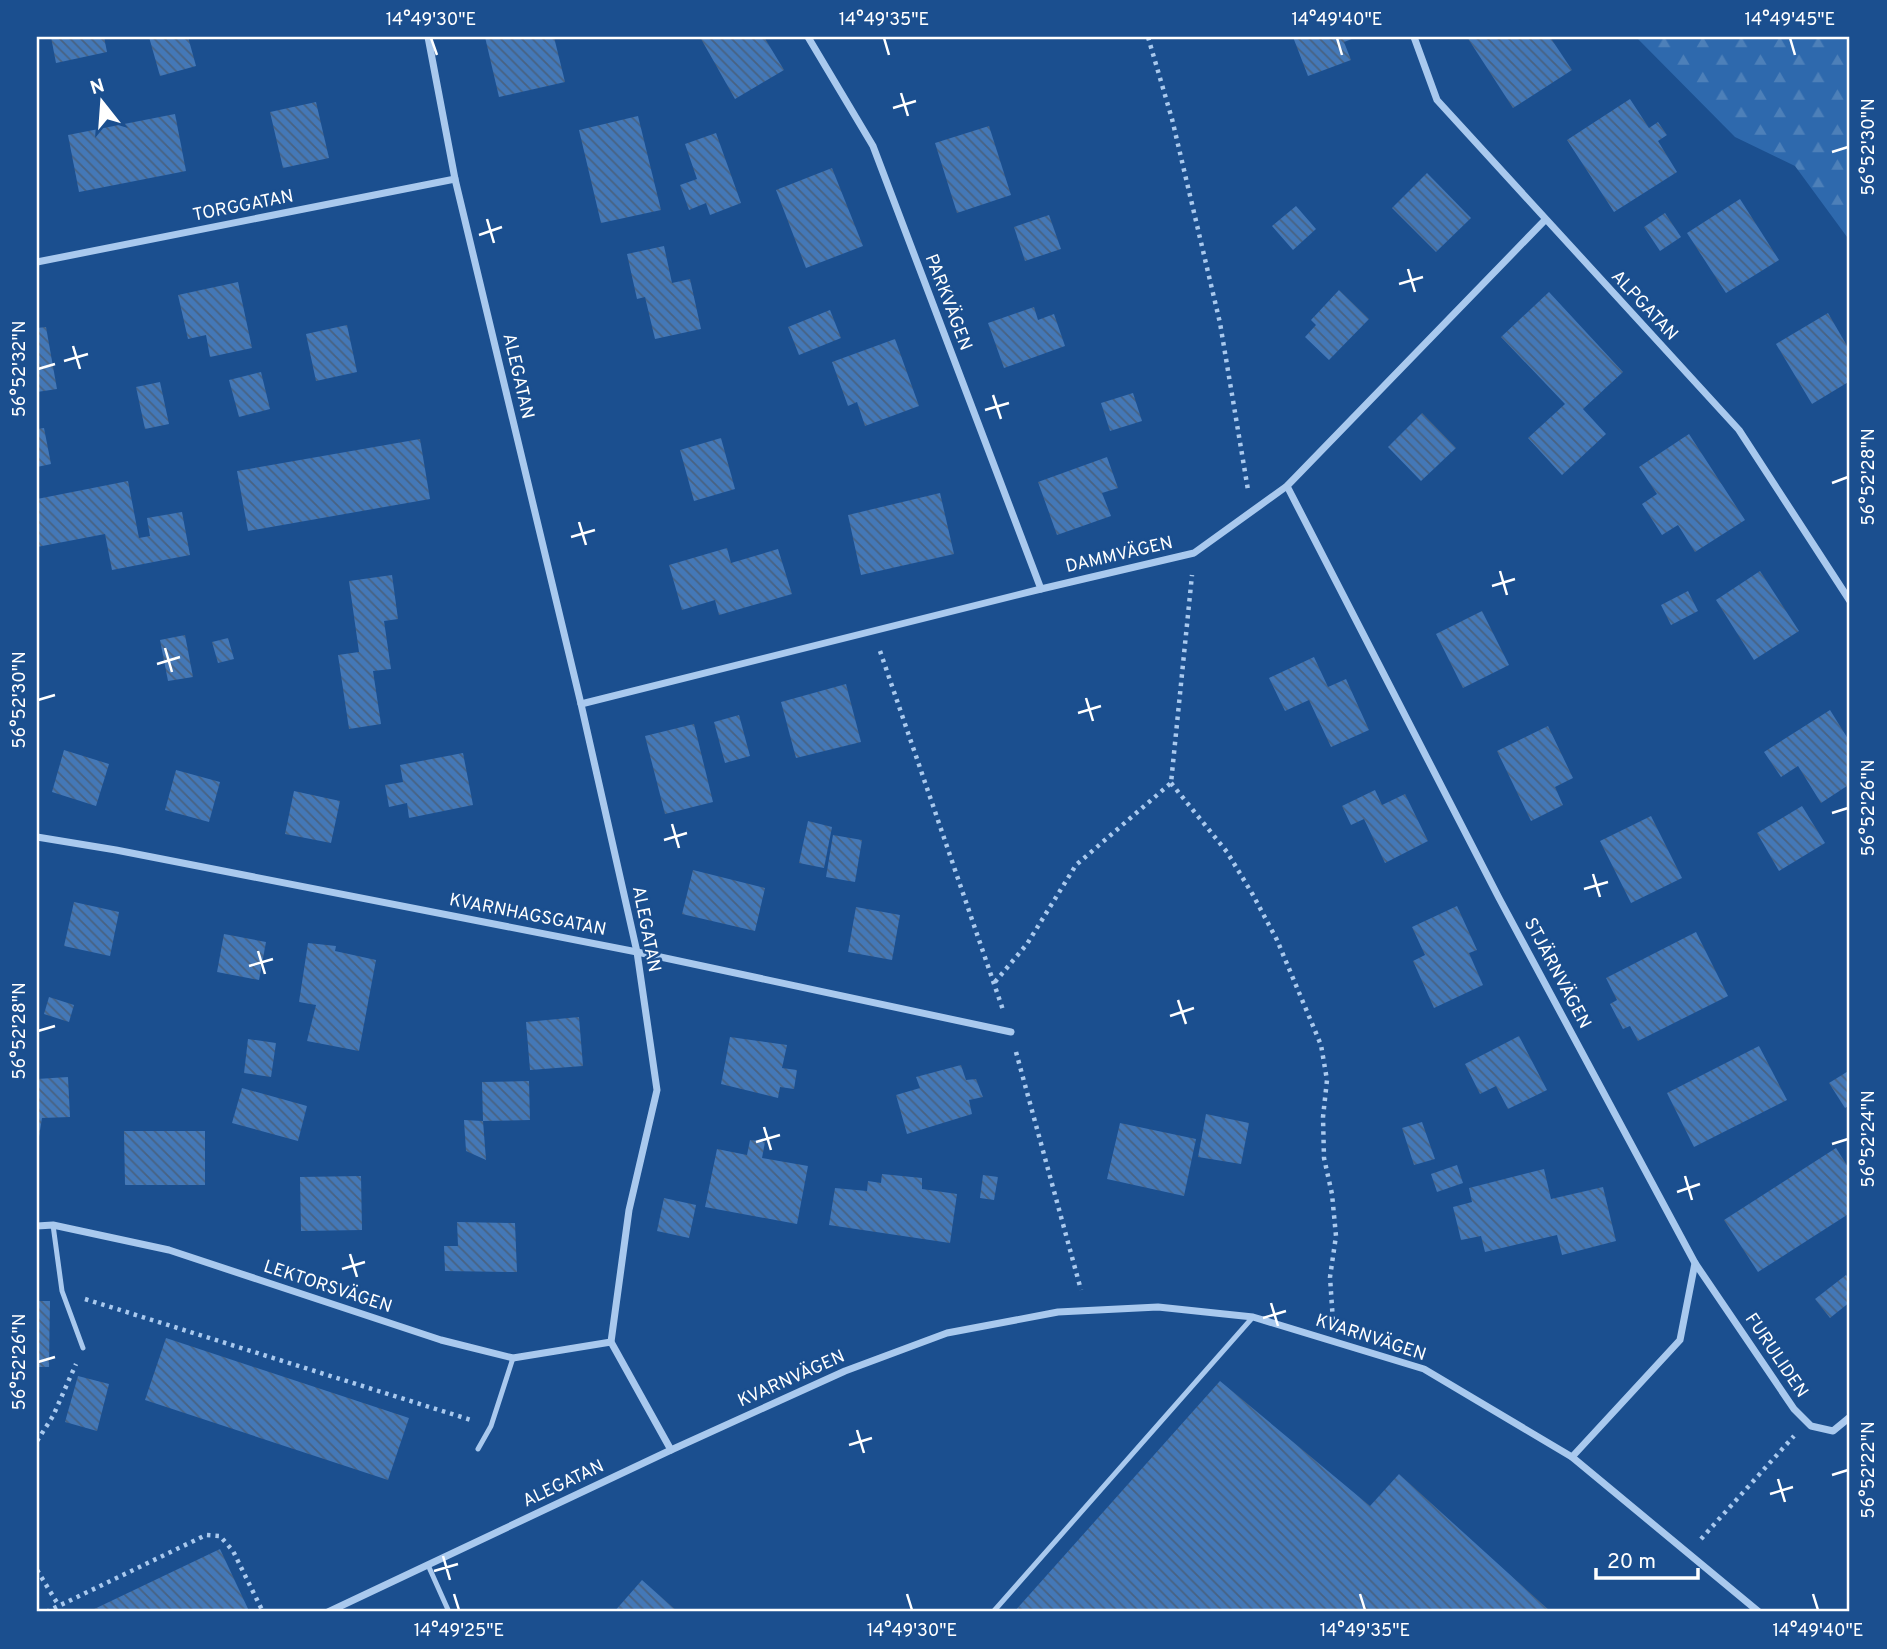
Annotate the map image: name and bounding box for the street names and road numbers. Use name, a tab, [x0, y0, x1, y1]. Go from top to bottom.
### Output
street label: TORGGATAN	[191, 185, 296, 228]
street label: PARKVÄGEN	[919, 250, 978, 354]
street label: ALPGATAN	[1605, 266, 1682, 346]
street label: ALEGATAN	[497, 331, 539, 421]
street label: DAMMVÄGEN	[1063, 530, 1175, 579]
street label: ALEGATAN	[626, 884, 665, 974]
street label: KVARNHAGSGATAN	[447, 889, 608, 942]
street label: STJÄRNVÄGEN	[1518, 913, 1597, 1033]
street label: LEKTORSVÄGEN	[260, 1254, 395, 1319]
street label: KVARNVÄGEN	[1312, 1308, 1429, 1367]
street label: FURULIDEN	[1739, 1309, 1813, 1403]
street label: KVARNVÄGEN	[734, 1344, 849, 1413]
street label: ALEGATAN	[519, 1455, 608, 1513]

